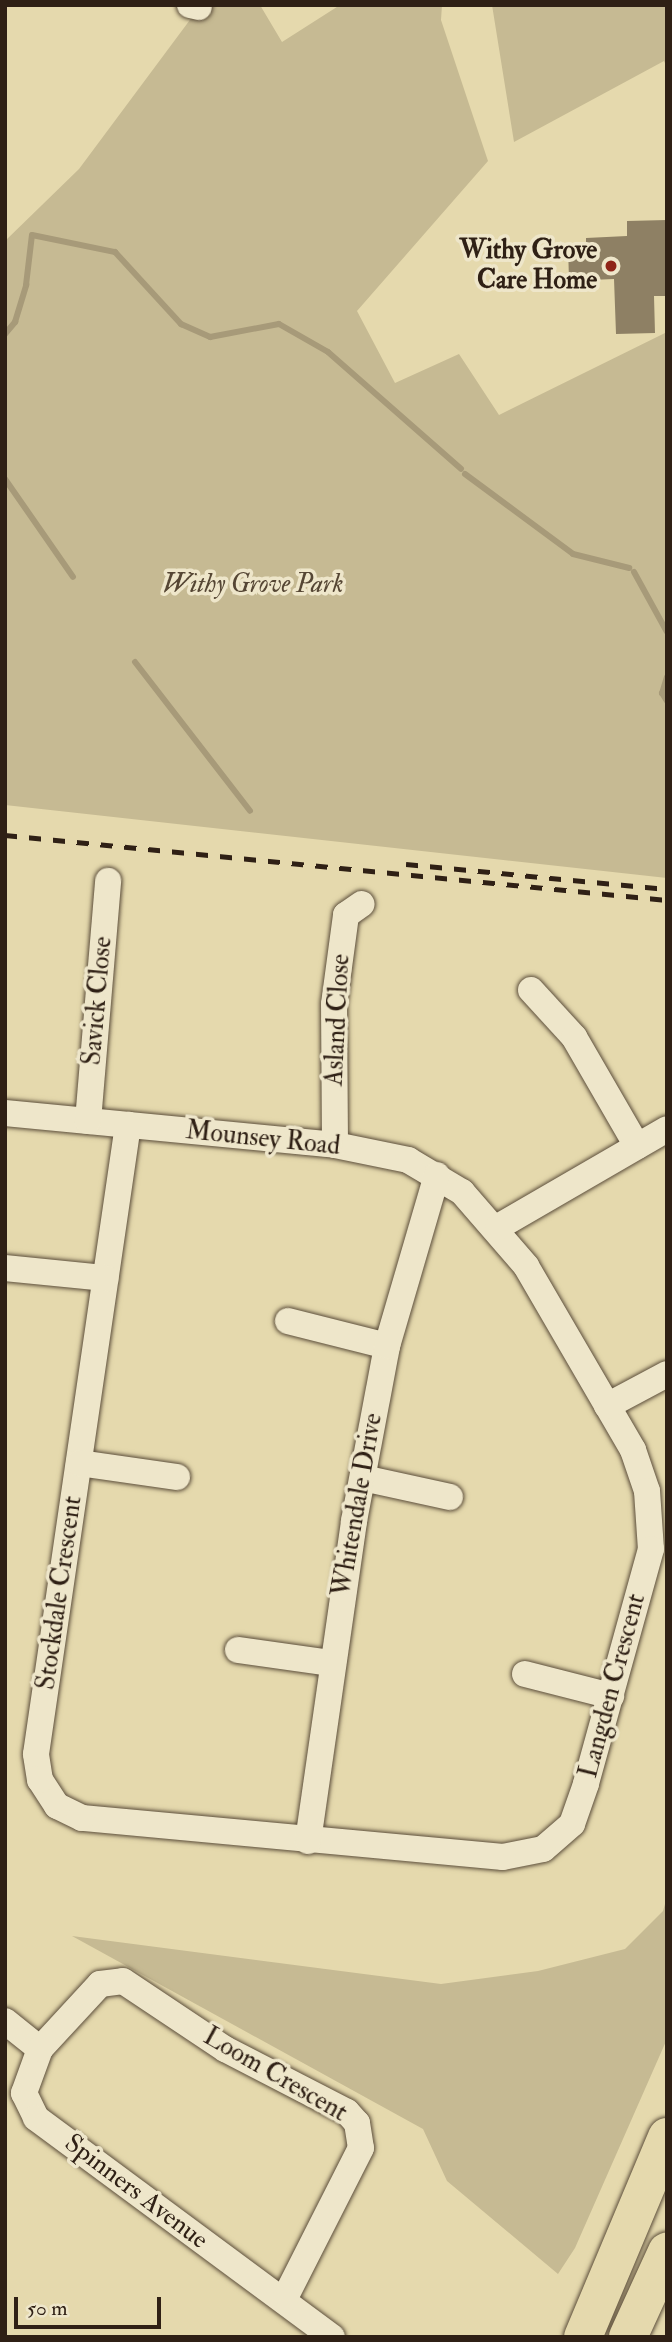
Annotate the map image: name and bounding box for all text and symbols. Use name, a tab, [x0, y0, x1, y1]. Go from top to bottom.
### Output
place label: Withy Grove Care Home	[460, 235, 597, 296]
marker: Withy Grove Care Home	[603, 258, 619, 274]
park label: Withy Grove Park	[162, 569, 344, 601]
street label: Savick Close	[77, 935, 119, 1067]
street label: Asland Close	[319, 953, 357, 1087]
street label: Mounsey Road	[184, 1115, 342, 1163]
street label: Whitendale Drive	[327, 1411, 389, 1599]
street label: Stockdale Crescent	[31, 1494, 89, 1692]
street label: Langden Crescent	[573, 1590, 653, 1782]
street label: Loom Crescent	[198, 2021, 352, 2129]
street label: Spinners Avenue	[58, 2128, 214, 2256]
scale bar	[18, 2282, 164, 2326]
text: 50 m	[27, 2295, 68, 2322]

